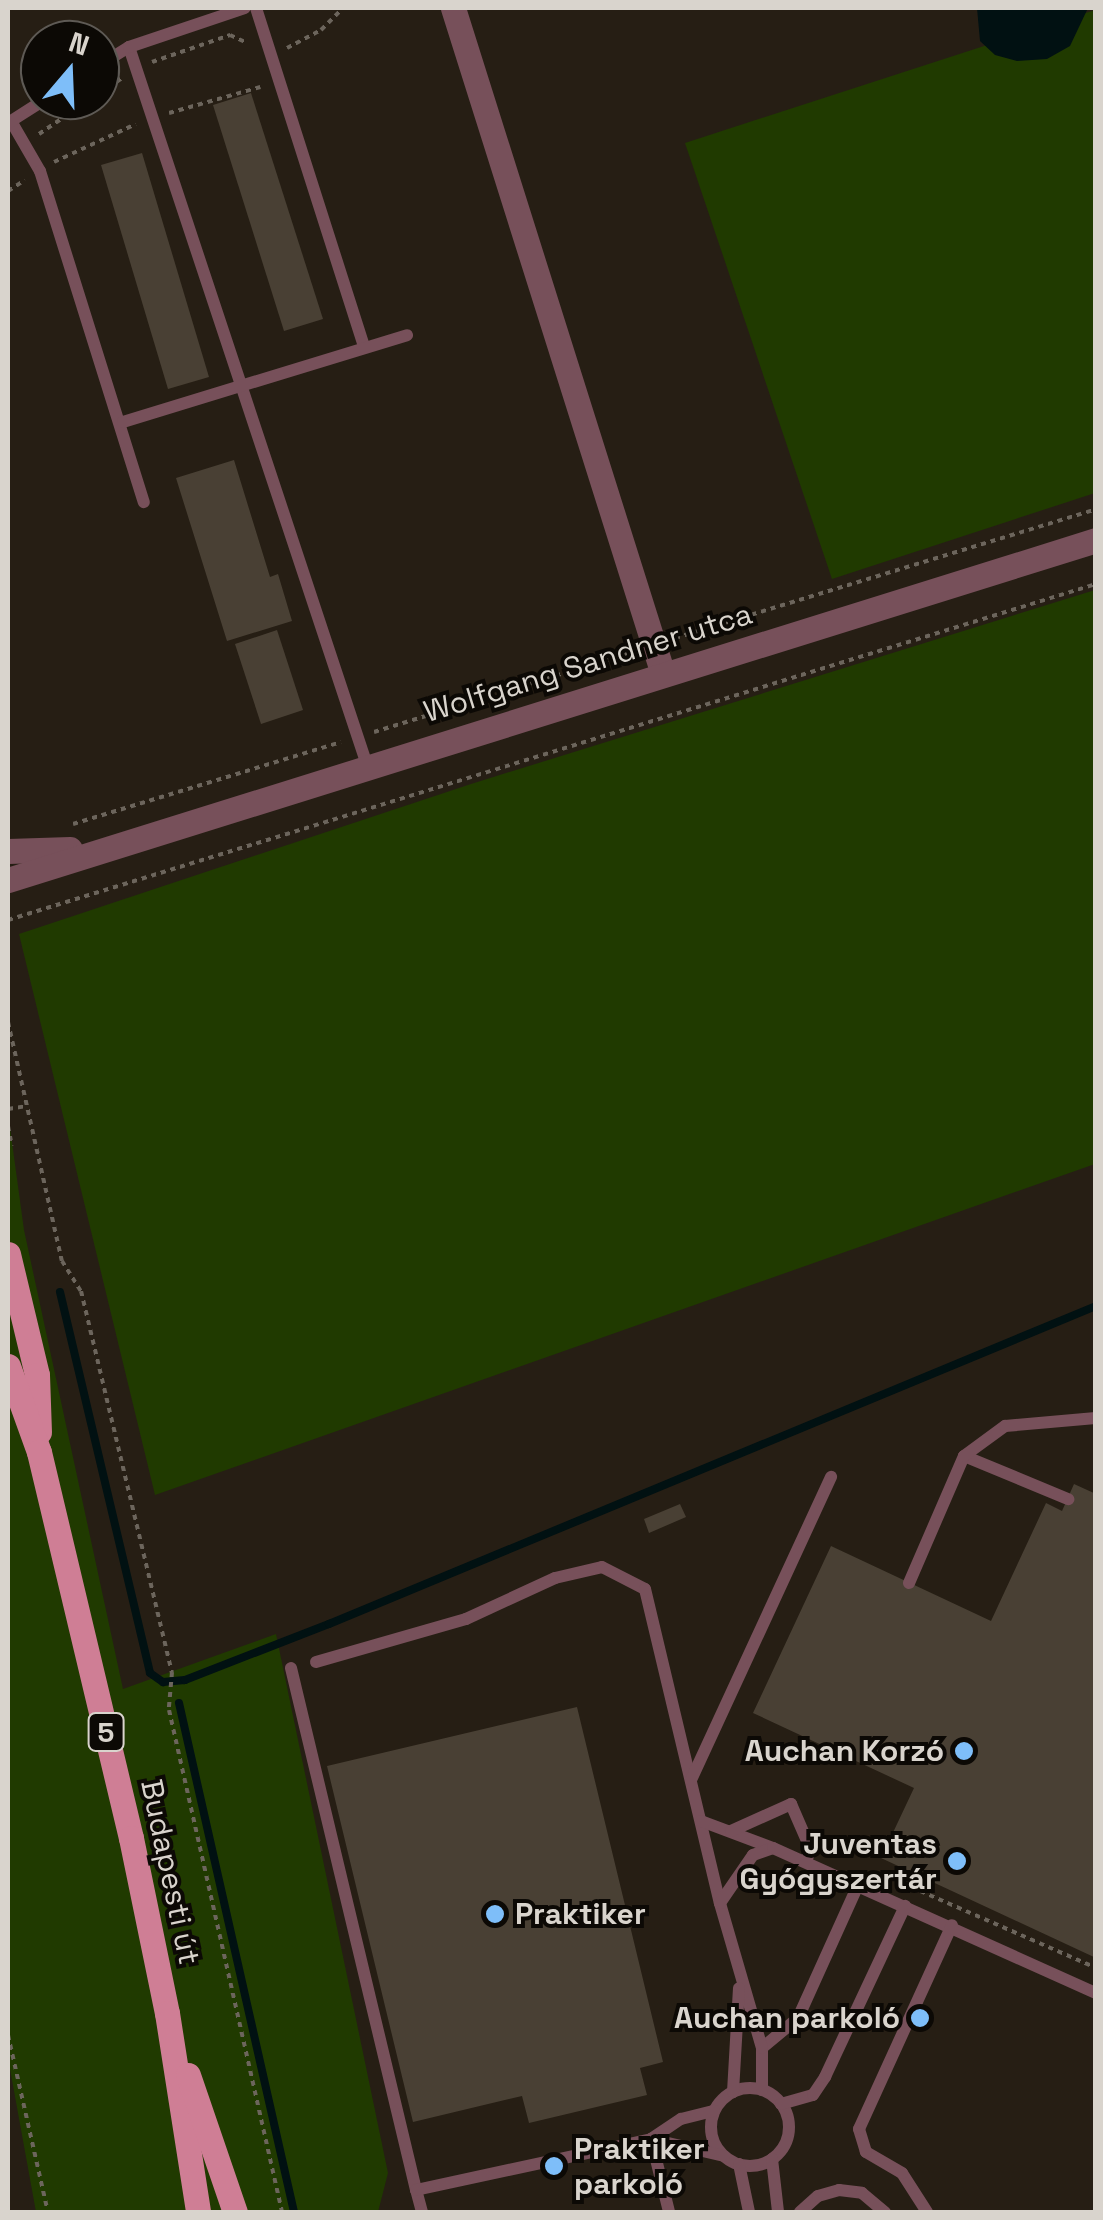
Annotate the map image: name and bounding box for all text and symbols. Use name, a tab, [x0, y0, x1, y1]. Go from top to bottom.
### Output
north arrow	[20, 20, 120, 120]
text: N	[64, 23, 94, 64]
street label: Wolfgang Sandner utca	[419, 596, 757, 730]
road number: 5	[86, 1709, 126, 1755]
place label: Auchan Korzó	[745, 1733, 944, 1769]
marker: Auchan Korzó	[953, 1740, 975, 1762]
street label: Budapesti út	[133, 1776, 207, 1968]
place label: Juventas Gyógyszertár	[740, 1826, 937, 1896]
marker: Juventas Gyógyszertár	[946, 1850, 968, 1872]
place label: Praktiker	[515, 1896, 646, 1932]
marker: Praktiker	[484, 1903, 506, 1925]
place label: Auchan parkoló	[674, 2000, 900, 2036]
marker: Auchan parkoló	[909, 2007, 931, 2029]
place label: Praktiker parkoló	[574, 2131, 705, 2202]
marker: Praktiker parkoló	[543, 2155, 565, 2177]

